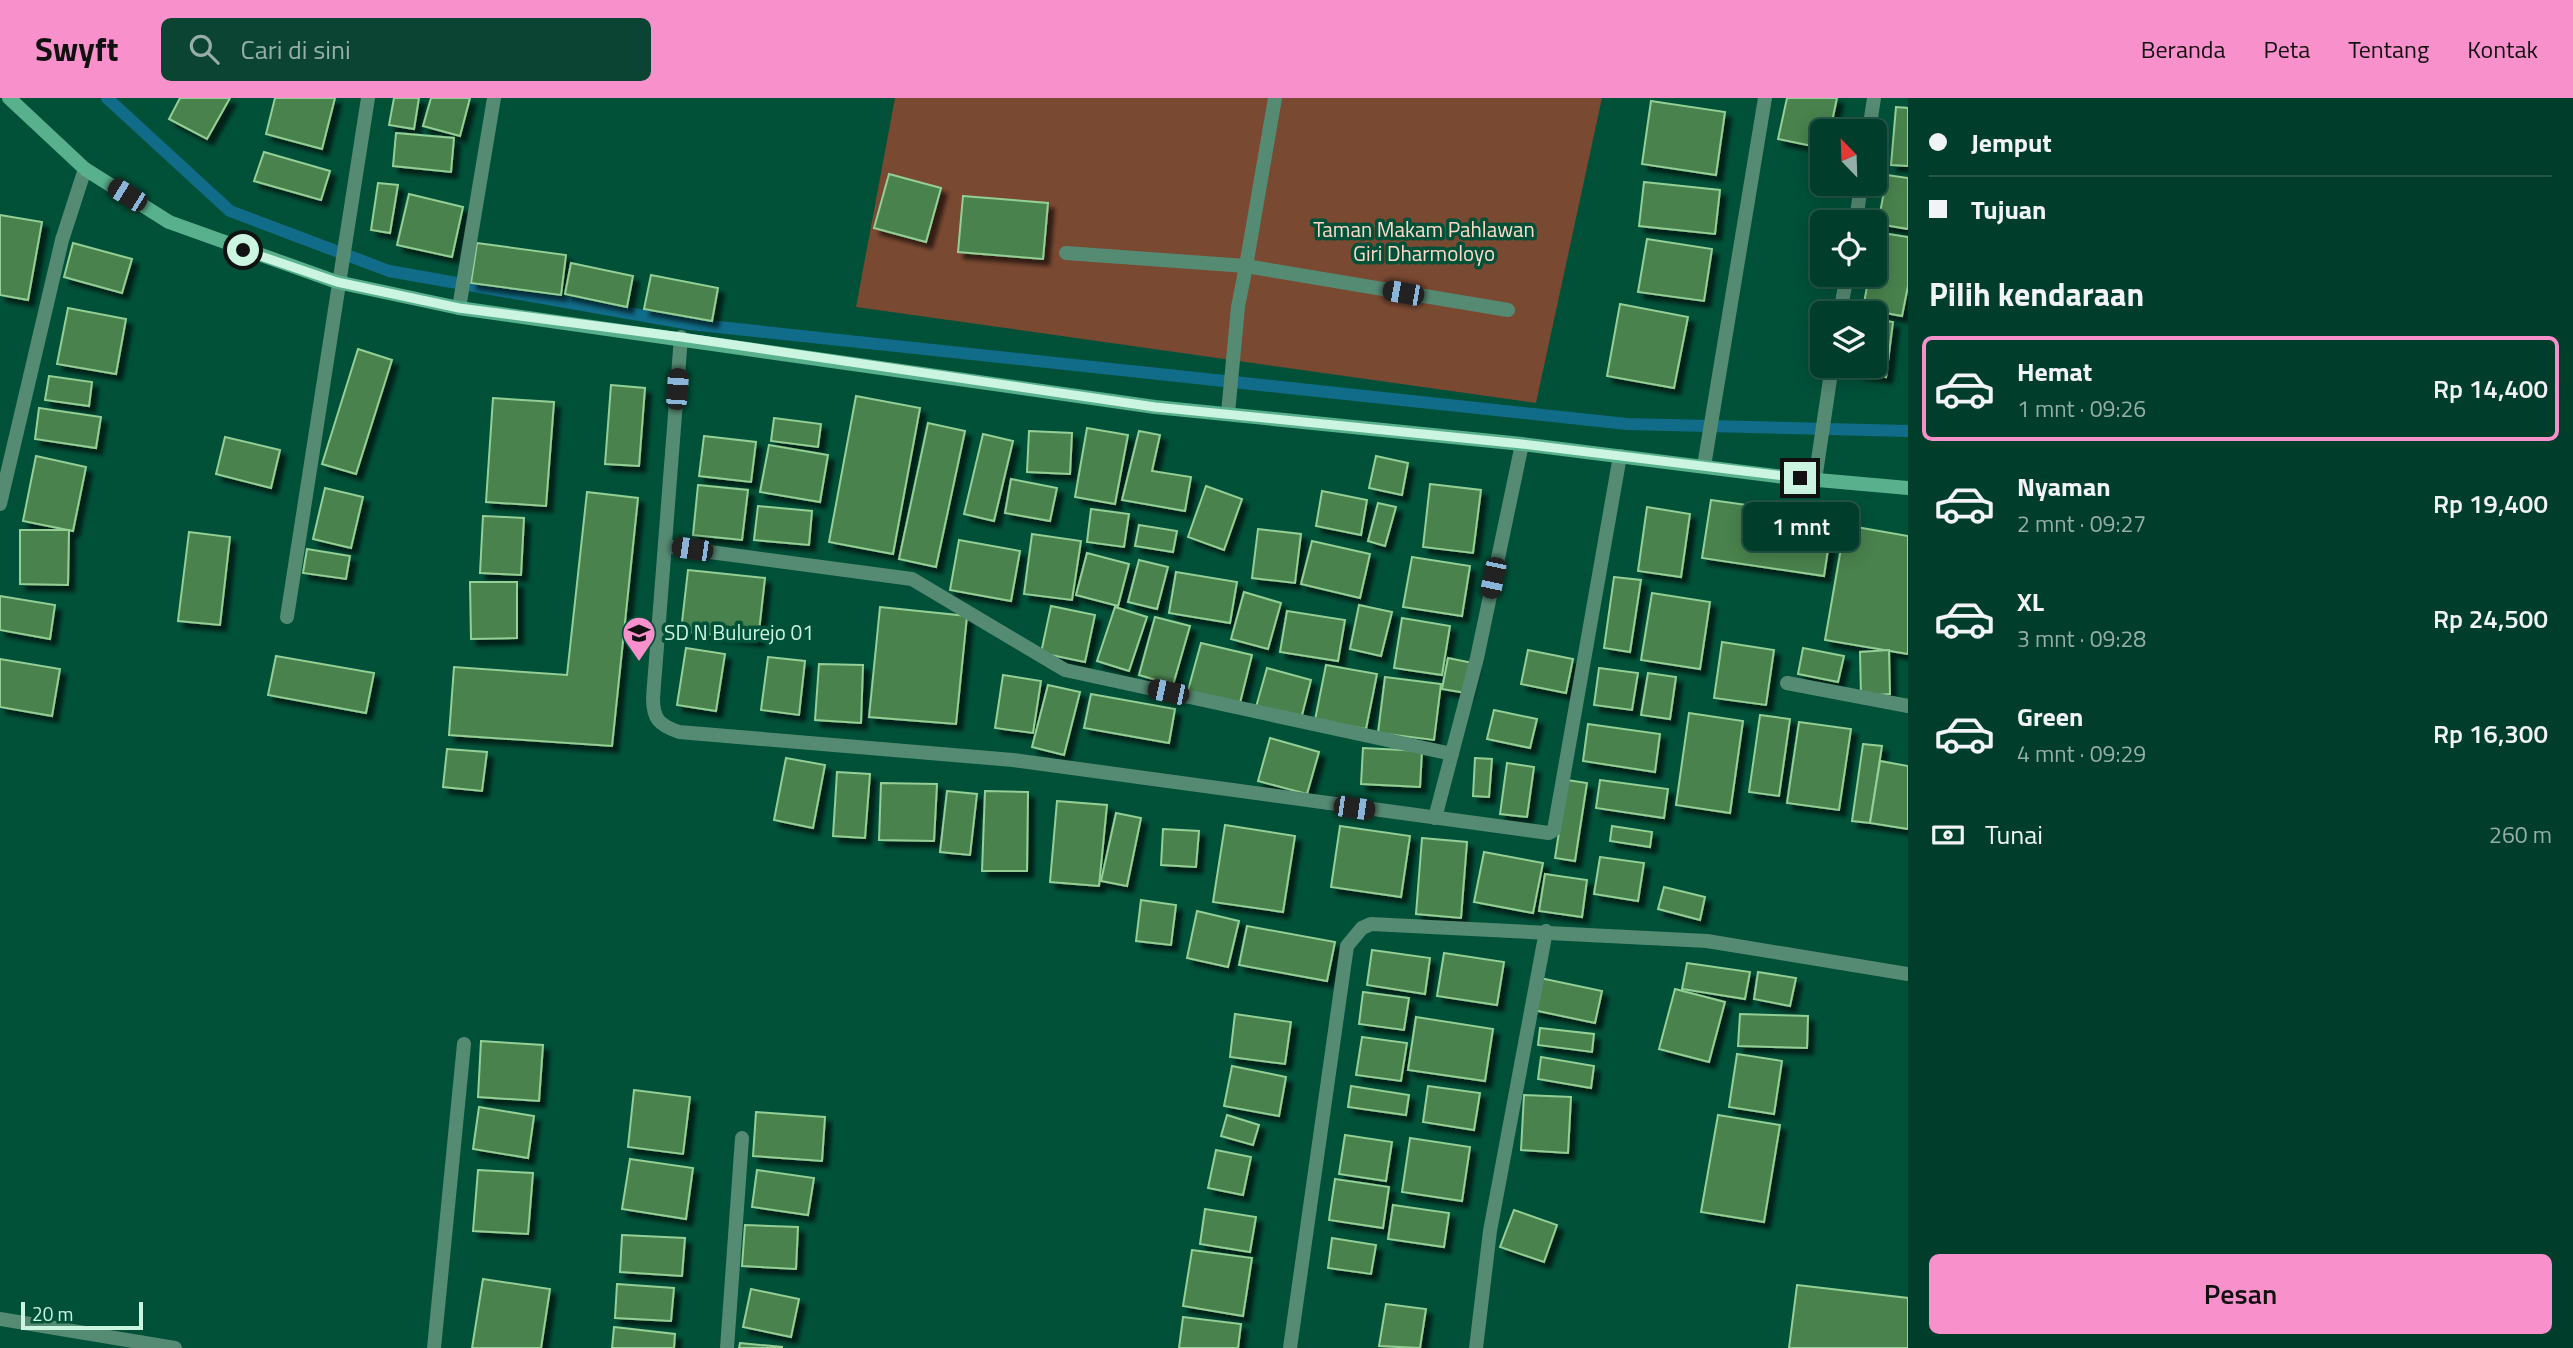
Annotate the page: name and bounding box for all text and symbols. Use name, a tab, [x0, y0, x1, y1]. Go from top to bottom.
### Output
search box	[161, 18, 651, 81]
text: Swyft	[35, 24, 119, 74]
icon: search	[185, 30, 223, 68]
text: Cari di sini	[241, 30, 351, 69]
text: Beranda	[2141, 31, 2226, 67]
text: Peta	[2264, 31, 2310, 67]
text: Tentang	[2348, 31, 2429, 67]
text: Kontak	[2467, 31, 2538, 67]
north arrow	[1810, 119, 1886, 196]
map controls	[1810, 119, 1887, 378]
text: Jemput	[1971, 123, 2052, 162]
car	[104, 175, 151, 215]
text: Tujuan	[1971, 190, 2046, 229]
button: locate	[1810, 210, 1887, 287]
park label: Taman Makam Pahlawan Giri Dharmoloyo	[1313, 213, 1535, 269]
route start	[227, 234, 259, 266]
text: Pilih kendaraan	[1929, 270, 2144, 318]
car	[1381, 279, 1426, 307]
button: layers	[1810, 301, 1887, 378]
text: Hemat	[2017, 352, 2092, 391]
icon: car	[1933, 357, 1996, 420]
car	[666, 367, 689, 411]
text: Rp 14,400	[2433, 369, 2548, 408]
text: 1 mnt · 09:26	[2017, 391, 2146, 426]
route end	[1784, 462, 1816, 494]
text: Nyaman	[2017, 467, 2111, 506]
icon: car	[1933, 472, 1996, 535]
text: Rp 19,400	[2433, 484, 2548, 523]
callout: 1 mnt	[1742, 502, 1858, 551]
text: 2 mnt · 09:27	[2017, 506, 2146, 541]
text: 1 mnt	[1772, 509, 1830, 544]
car	[670, 536, 715, 562]
car	[1479, 555, 1508, 601]
text: XL	[2017, 582, 2044, 621]
icon: car	[1933, 587, 1996, 650]
text: Rp 24,500	[2433, 599, 2548, 638]
school or university icon: SD N Bulurejo 01	[620, 614, 658, 663]
place label: SD N Bulurejo 01	[664, 616, 814, 648]
text: 3 mnt · 09:28	[2017, 621, 2146, 656]
car	[1146, 677, 1191, 707]
text: Green	[2017, 697, 2083, 736]
icon: car	[1933, 702, 1996, 765]
text: Rp 16,300	[2433, 714, 2548, 753]
text: 4 mnt · 09:29	[2017, 736, 2146, 771]
car	[1332, 795, 1377, 821]
text: Tunai	[1985, 815, 2043, 854]
icon: cash	[1929, 816, 1967, 854]
text: 260 m	[2489, 817, 2552, 852]
button: Pesan	[1929, 1254, 2552, 1334]
scale bar	[21, 1299, 144, 1331]
text: 20 m	[32, 1299, 73, 1328]

